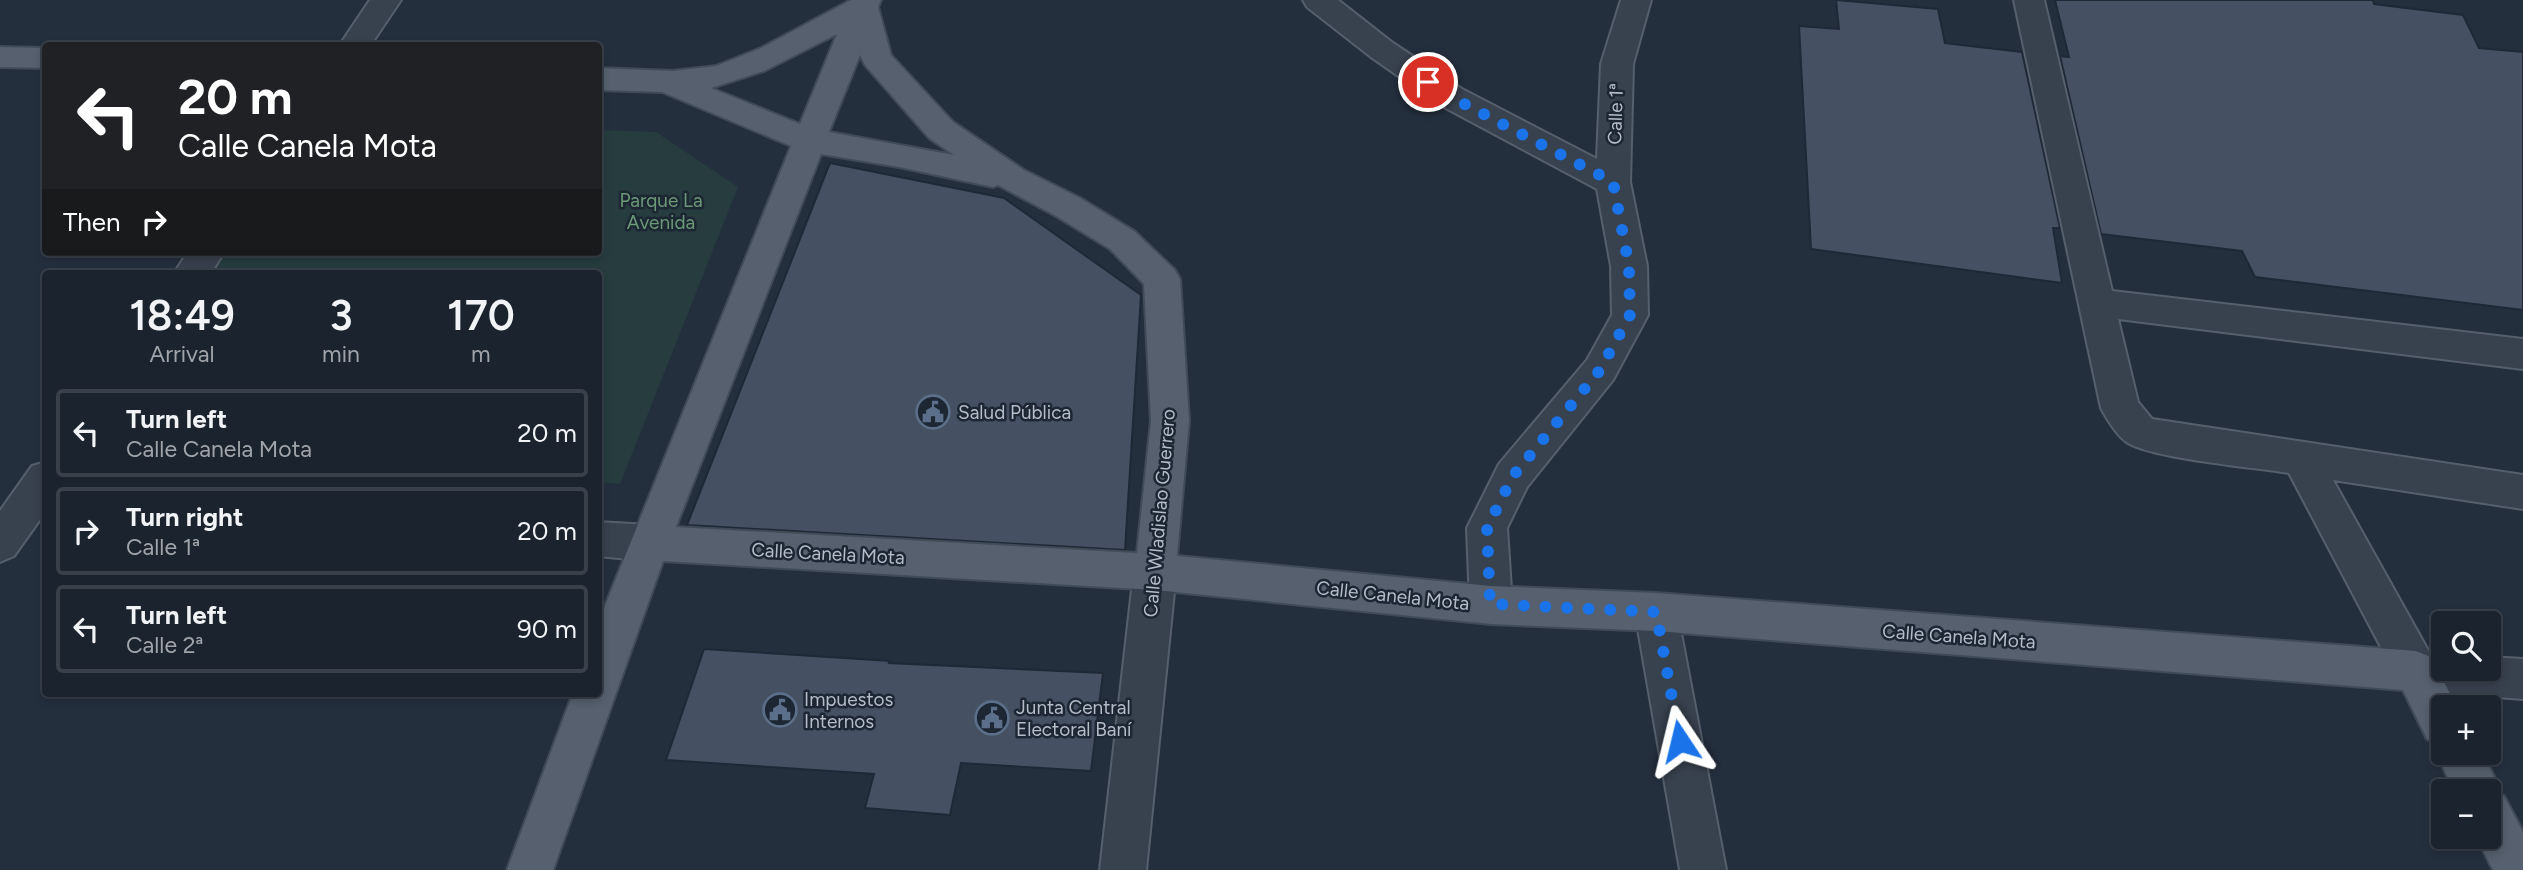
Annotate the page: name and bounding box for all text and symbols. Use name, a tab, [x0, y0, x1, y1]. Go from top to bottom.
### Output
pin	[1398, 52, 1458, 112]
icon: arrive	[1409, 63, 1447, 101]
text: 20 m	[178, 67, 293, 126]
icon: left	[63, 70, 154, 161]
street label: Calle 1ª	[1603, 83, 1628, 145]
text: Calle Canela Mota	[178, 127, 437, 165]
park label: Parque La Avenida	[619, 189, 703, 234]
icon: right	[135, 203, 173, 241]
text: Then	[63, 206, 121, 238]
text: 18:49	[129, 290, 235, 341]
text: 3	[329, 290, 353, 341]
text: 170	[447, 290, 515, 341]
text: Arrival	[150, 340, 215, 368]
text: min	[322, 340, 360, 368]
text: m	[471, 340, 491, 368]
public building icon: Salud Pública	[914, 393, 952, 431]
place label: Salud Pública	[958, 401, 1071, 424]
text: Turn left	[126, 403, 227, 435]
street label: Calle Wladislao Guerrero	[1139, 408, 1180, 618]
icon: left	[67, 414, 105, 452]
text: 20 m	[517, 417, 577, 449]
text: Calle Canela Mota	[126, 435, 312, 463]
text: Turn right	[126, 501, 243, 533]
icon: right	[67, 512, 105, 550]
text: 20 m	[517, 515, 577, 547]
text: Calle 1ª	[126, 533, 200, 561]
street label: Calle Canela Mota	[751, 538, 905, 569]
street label: Calle Canela Mota	[1315, 576, 1471, 615]
text: Turn left	[126, 599, 227, 631]
icon: left	[67, 610, 105, 648]
map controls	[2431, 611, 2501, 849]
button: search	[2431, 611, 2501, 681]
text: 90 m	[517, 613, 577, 645]
street label: Calle Canela Mota	[1882, 620, 2036, 653]
text: Calle 2ª	[126, 631, 203, 659]
place label: Impuestos Internos	[804, 688, 894, 733]
public building icon: Impuestos Internos	[761, 691, 799, 729]
button: +	[2431, 695, 2501, 765]
place label: Junta Central Electoral Baní	[1016, 696, 1133, 741]
public building icon: Junta Central Electoral Baní	[973, 699, 1011, 737]
position arrow	[1643, 704, 1717, 778]
button: −	[2431, 779, 2501, 849]

